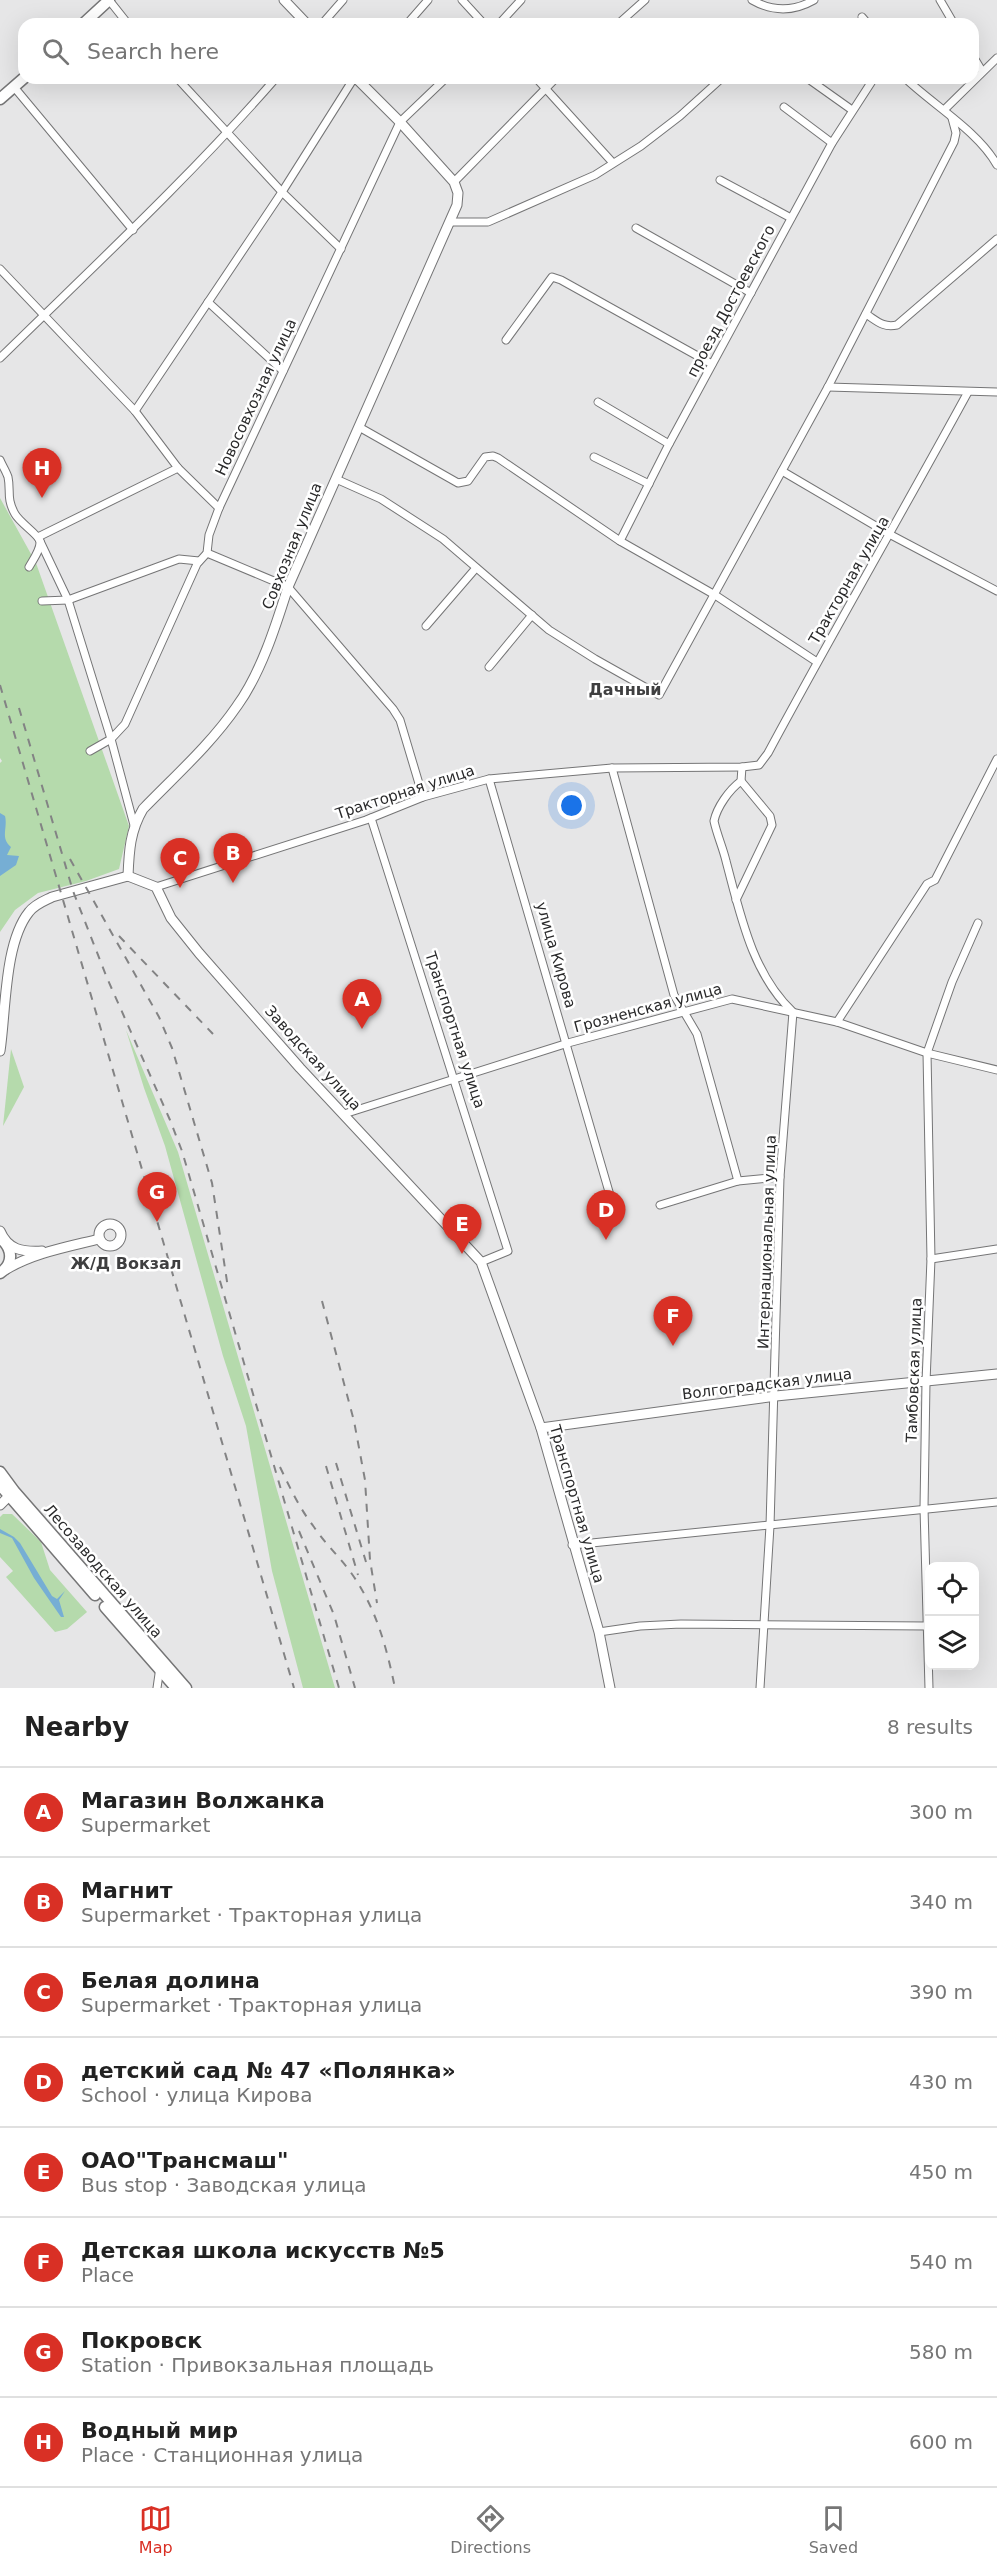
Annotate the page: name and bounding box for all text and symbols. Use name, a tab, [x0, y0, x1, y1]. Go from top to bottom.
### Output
search box	[18, 18, 979, 84]
icon: search	[39, 35, 72, 68]
text: Search here	[87, 39, 219, 64]
street label: проезд Достоевского	[683, 222, 779, 380]
street label: Новосовхозная улица	[212, 316, 300, 478]
pin: H	[22, 448, 62, 498]
street label: Совхозная улица	[258, 480, 326, 612]
street label: Тракторная улица	[805, 513, 893, 648]
district label: Дачный	[589, 680, 661, 699]
street label: Тракторная улица	[332, 761, 477, 823]
your location	[557, 791, 586, 820]
pin: B	[214, 834, 252, 883]
pin: C	[160, 838, 200, 888]
street label: улица Кирова	[532, 900, 580, 1010]
street label: Транспортная улица	[421, 948, 489, 1111]
pin: A	[342, 980, 382, 1029]
street label: Грозненская улица	[572, 980, 724, 1036]
street label: Заводская улица	[261, 1002, 365, 1114]
street label: Интернациональная улица	[754, 1135, 780, 1349]
pin: G	[138, 1172, 176, 1222]
pin: D	[586, 1190, 626, 1240]
pin: E	[442, 1204, 482, 1254]
district label: Ж/Д Вокзал	[70, 1254, 182, 1273]
pin: F	[654, 1296, 692, 1346]
street label: Тамбовская улица	[902, 1297, 926, 1444]
street label: Волгоградская улица	[681, 1365, 853, 1403]
street label: Транспортная улица	[546, 1422, 608, 1585]
street label: Лесозаводская улица	[40, 1500, 166, 1642]
map controls	[925, 1562, 979, 1670]
button: locate	[925, 1562, 979, 1616]
button: layers	[925, 1616, 979, 1670]
text: Nearby	[24, 1712, 129, 1742]
text: 8 results	[887, 1715, 973, 1739]
text: Магазин Волжанка	[81, 1788, 325, 1813]
text: A	[36, 1800, 51, 1824]
text: 300 m	[909, 1800, 973, 1824]
text: Supermarket	[81, 1813, 210, 1837]
text: Магнит	[81, 1878, 173, 1903]
text: B	[36, 1890, 51, 1914]
text: 340 m	[909, 1890, 973, 1914]
text: Supermarket · Тракторная улица	[81, 1903, 422, 1927]
text: Белая долина	[81, 1968, 260, 1993]
text: C	[36, 1980, 51, 2004]
text: 390 m	[909, 1980, 973, 2004]
text: Supermarket · Тракторная улица	[81, 1993, 422, 2017]
text: детский сад № 47 «Полянка»	[81, 2058, 456, 2083]
text: D	[35, 2070, 52, 2094]
text: 430 m	[909, 2070, 973, 2094]
text: School · улица Кирова	[81, 2083, 312, 2107]
text: ОАО"Трансмаш"	[81, 2148, 288, 2173]
text: E	[37, 2160, 50, 2184]
text: 450 m	[909, 2160, 973, 2184]
text: Bus stop · Заводская улица	[81, 2173, 367, 2197]
text: Детская школа искусств №5	[81, 2238, 445, 2263]
text: F	[37, 2250, 50, 2274]
text: 540 m	[909, 2250, 973, 2274]
text: Place	[81, 2263, 134, 2287]
text: Покровск	[81, 2328, 202, 2353]
text: G	[35, 2340, 52, 2364]
text: 580 m	[909, 2340, 973, 2364]
text: Station · Привокзальная площадь	[81, 2353, 434, 2377]
text: Водный мир	[81, 2418, 238, 2443]
text: H	[35, 2430, 52, 2454]
text: 600 m	[909, 2430, 973, 2454]
text: Place · Станционная улица	[81, 2443, 363, 2467]
tab: Map	[139, 2502, 173, 2557]
tab: Directions	[450, 2502, 531, 2557]
tab: Saved	[809, 2502, 858, 2557]

